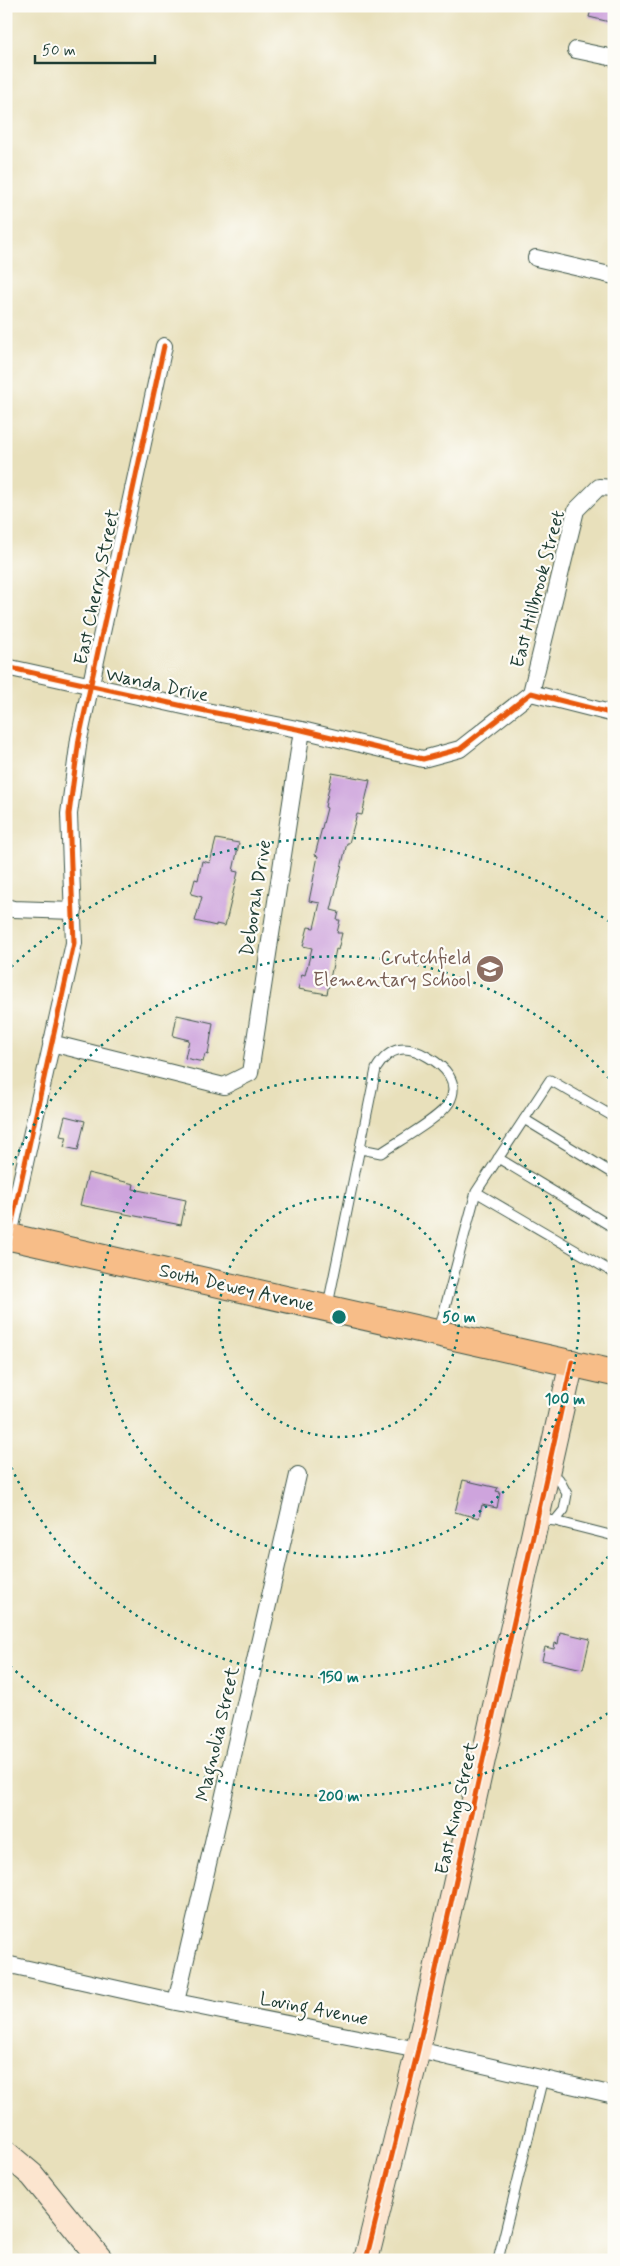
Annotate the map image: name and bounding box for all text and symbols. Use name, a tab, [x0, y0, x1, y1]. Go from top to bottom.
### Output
scale bar	[35, 32, 155, 64]
text: 50 m	[42, 41, 76, 61]
street label: East Cherry Street	[68, 507, 126, 667]
street label: East Hillbrook Street	[505, 507, 571, 671]
street label: Wanda Drive	[103, 662, 211, 708]
street label: Deborah Drive	[234, 838, 278, 958]
place label: Crutchfield Elementary School	[313, 946, 471, 993]
school or university icon: Crutchfield Elementary School	[475, 954, 505, 984]
street label: South Dewey Avenue	[157, 1258, 317, 1318]
centre of rings	[330, 1308, 348, 1326]
text: 50 m	[442, 1308, 476, 1328]
text: 100 m	[545, 1390, 585, 1410]
street label: Magnolia Street	[190, 1664, 249, 1805]
text: 150 m	[319, 1668, 359, 1688]
street label: East King Street	[430, 1739, 486, 1877]
text: 200 m	[319, 1787, 360, 1807]
street label: Loving Avenue	[257, 1986, 370, 2035]

